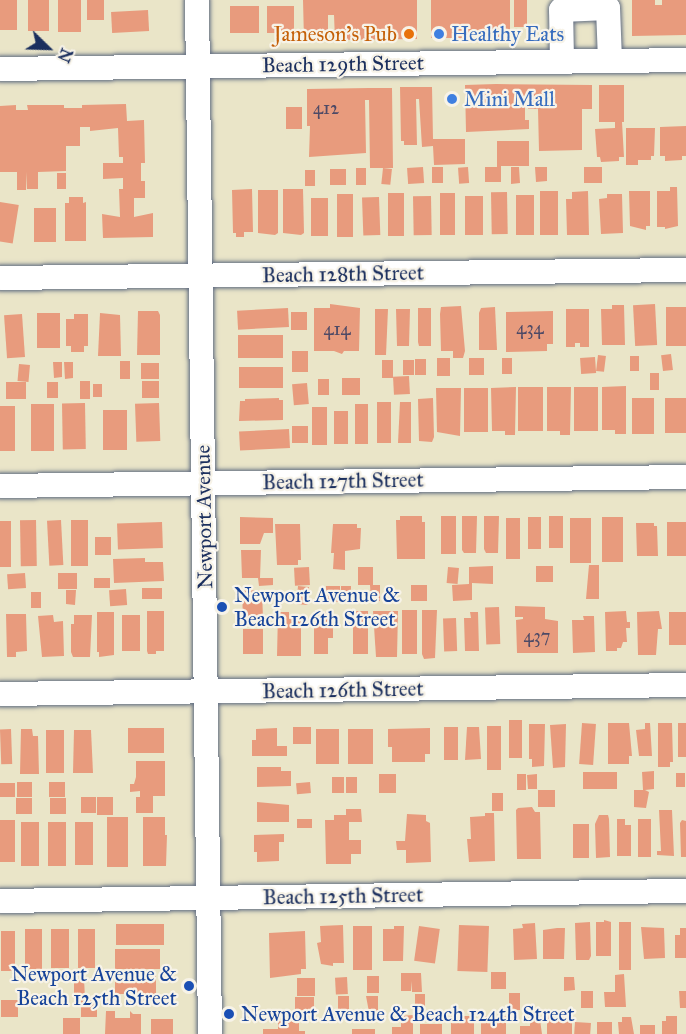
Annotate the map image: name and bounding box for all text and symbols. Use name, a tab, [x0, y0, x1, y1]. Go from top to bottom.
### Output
north arrow	[18, 18, 78, 78]
place label: Jameson's Pub	[273, 21, 397, 47]
place label: Healthy Eats	[451, 21, 564, 47]
marker: Jameson's Pub	[402, 27, 416, 41]
marker: Healthy Eats	[432, 27, 446, 41]
text: N	[54, 45, 76, 65]
street label: Beach 129th Street	[262, 50, 424, 78]
place label: Mini Mall	[464, 86, 555, 112]
marker: Mini Mall	[445, 92, 459, 106]
house number: 412	[313, 97, 339, 119]
street label: Beach 128th Street	[262, 260, 424, 288]
house number: 434	[516, 317, 544, 339]
house number: 414	[323, 318, 351, 340]
street label: Newport Avenue	[190, 445, 218, 589]
street label: Beach 127th Street	[262, 467, 424, 495]
place label: Newport Avenue & Beach 126th Street	[234, 582, 400, 632]
marker: Newport Avenue & Beach 126th Street	[215, 600, 229, 614]
house number: 437	[524, 625, 550, 647]
street label: Beach 126th Street	[262, 676, 424, 704]
street label: Beach 125th Street	[262, 882, 424, 910]
place label: Newport Avenue & Beach 125th Street	[11, 961, 177, 1011]
marker: Newport Avenue & Beach 125th Street	[182, 979, 196, 993]
place label: Newport Avenue & Beach 124th Street	[241, 1001, 575, 1027]
marker: Newport Avenue & Beach 124th Street	[222, 1007, 236, 1021]

